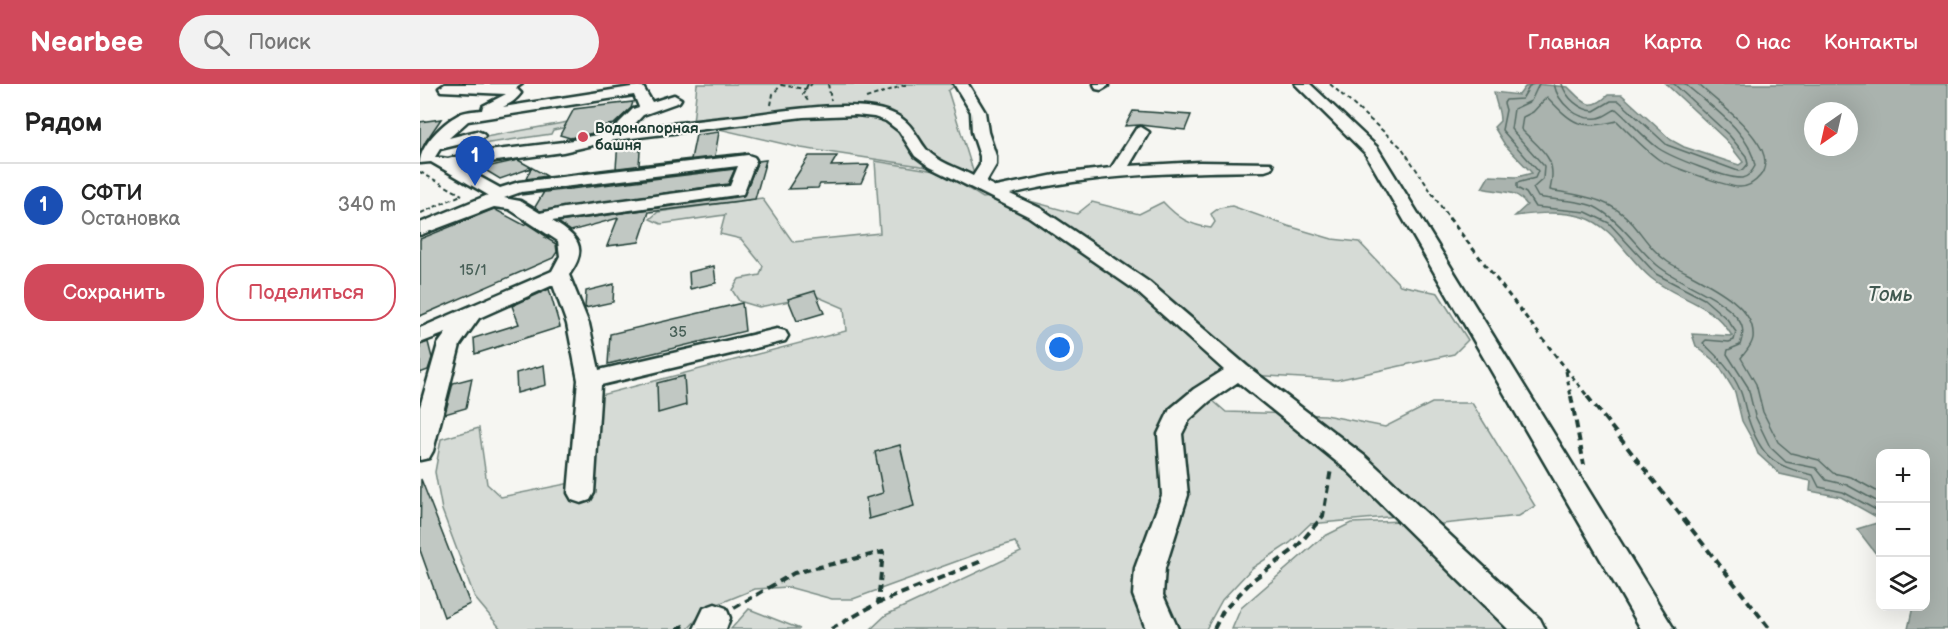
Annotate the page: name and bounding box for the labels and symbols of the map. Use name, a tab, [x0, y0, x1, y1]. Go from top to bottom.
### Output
north arrow	[1804, 102, 1858, 156]
place label: Водонапорная башня	[595, 119, 699, 155]
marker: Водонапорная башня	[576, 130, 590, 144]
pin: 1	[456, 136, 494, 186]
house number: 15/1	[460, 261, 487, 280]
water label: Томь	[1867, 283, 1913, 307]
house number: 35	[669, 323, 687, 342]
your location	[1045, 333, 1074, 362]

